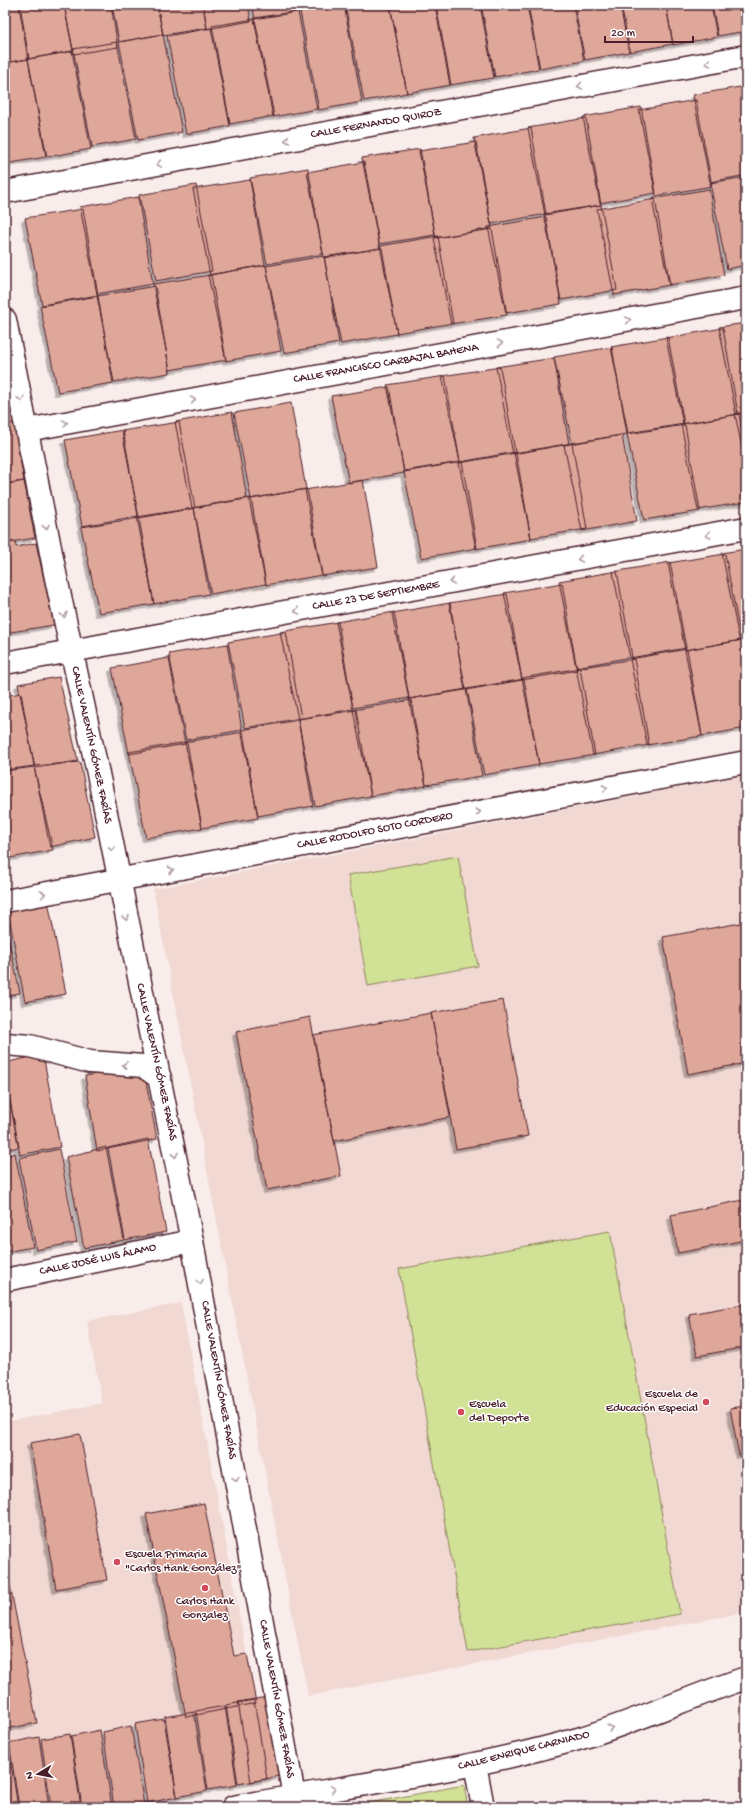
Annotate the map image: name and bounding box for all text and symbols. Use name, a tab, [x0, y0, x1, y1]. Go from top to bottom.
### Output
scale bar	[605, 18, 693, 44]
text: 20 m	[611, 27, 636, 41]
one-way arrow	[705, 58, 711, 67]
one-way arrow	[577, 82, 583, 90]
street label: CALLE FERNANDO QUIROZ	[310, 106, 443, 142]
one-way arrow	[284, 135, 290, 144]
one-way arrow	[156, 159, 162, 167]
one-way arrow	[624, 316, 631, 325]
one-way arrow	[497, 340, 503, 348]
street label: CALLE FRANCISCO CARBAJAL BAHENA	[292, 341, 481, 387]
one-way arrow	[16, 396, 24, 402]
one-way arrow	[190, 396, 196, 404]
one-way arrow	[62, 419, 68, 428]
one-way arrow	[41, 524, 49, 530]
one-way arrow	[705, 530, 711, 539]
one-way arrow	[577, 554, 583, 562]
one-way arrow	[449, 577, 455, 586]
street label: CALLE 23 DE SEPTIEMBRE	[311, 578, 441, 614]
one-way arrow	[293, 606, 300, 614]
one-way arrow	[59, 612, 67, 618]
street label: CALLE VALENTÍN GÓMEZ FARÍAS	[67, 665, 115, 825]
one-way arrow	[602, 784, 609, 793]
one-way arrow	[475, 808, 481, 817]
street label: CALLE RODOLFO SOTO CORDERO	[296, 809, 454, 853]
one-way arrow	[108, 846, 116, 852]
one-way arrow	[168, 866, 174, 874]
one-way arrow	[40, 890, 46, 899]
one-way arrow	[122, 915, 130, 921]
street label: CALLE VALENTÍN GÓMEZ FARÍAS	[132, 982, 180, 1142]
one-way arrow	[122, 1060, 128, 1069]
one-way arrow	[170, 1152, 179, 1158]
street label: CALLE JOSÉ LUIS ÁLAMO	[38, 1241, 158, 1279]
one-way arrow	[195, 1279, 203, 1286]
street label: CALLE VALENTÍN GÓMEZ FARÍAS	[197, 1300, 239, 1461]
place label: Escuela de Educación Especial	[606, 1388, 699, 1416]
marker: Escuela de Educación Especial	[701, 1397, 711, 1407]
place label: Escuela del Deporte	[469, 1398, 530, 1426]
marker: Escuela del Deporte	[456, 1407, 466, 1417]
one-way arrow	[231, 1476, 240, 1482]
place label: Escuela Primaria "Carlos Hank González"	[125, 1548, 242, 1576]
marker: Escuela Primaria "Carlos Hank González"	[112, 1557, 122, 1567]
marker: Carlos Hank Gonzalez	[200, 1583, 210, 1593]
place label: Carlos Hank Gonzalez	[176, 1595, 236, 1623]
street label: CALLE VALENTÍN GÓMEZ FARÍAS	[255, 1619, 297, 1780]
one-way arrow	[606, 1725, 613, 1733]
street label: CALLE ENRIQUE CARNIADO	[457, 1728, 591, 1774]
north arrow	[18, 1754, 58, 1794]
text: N	[24, 1771, 37, 1780]
one-way arrow	[330, 1785, 336, 1794]

